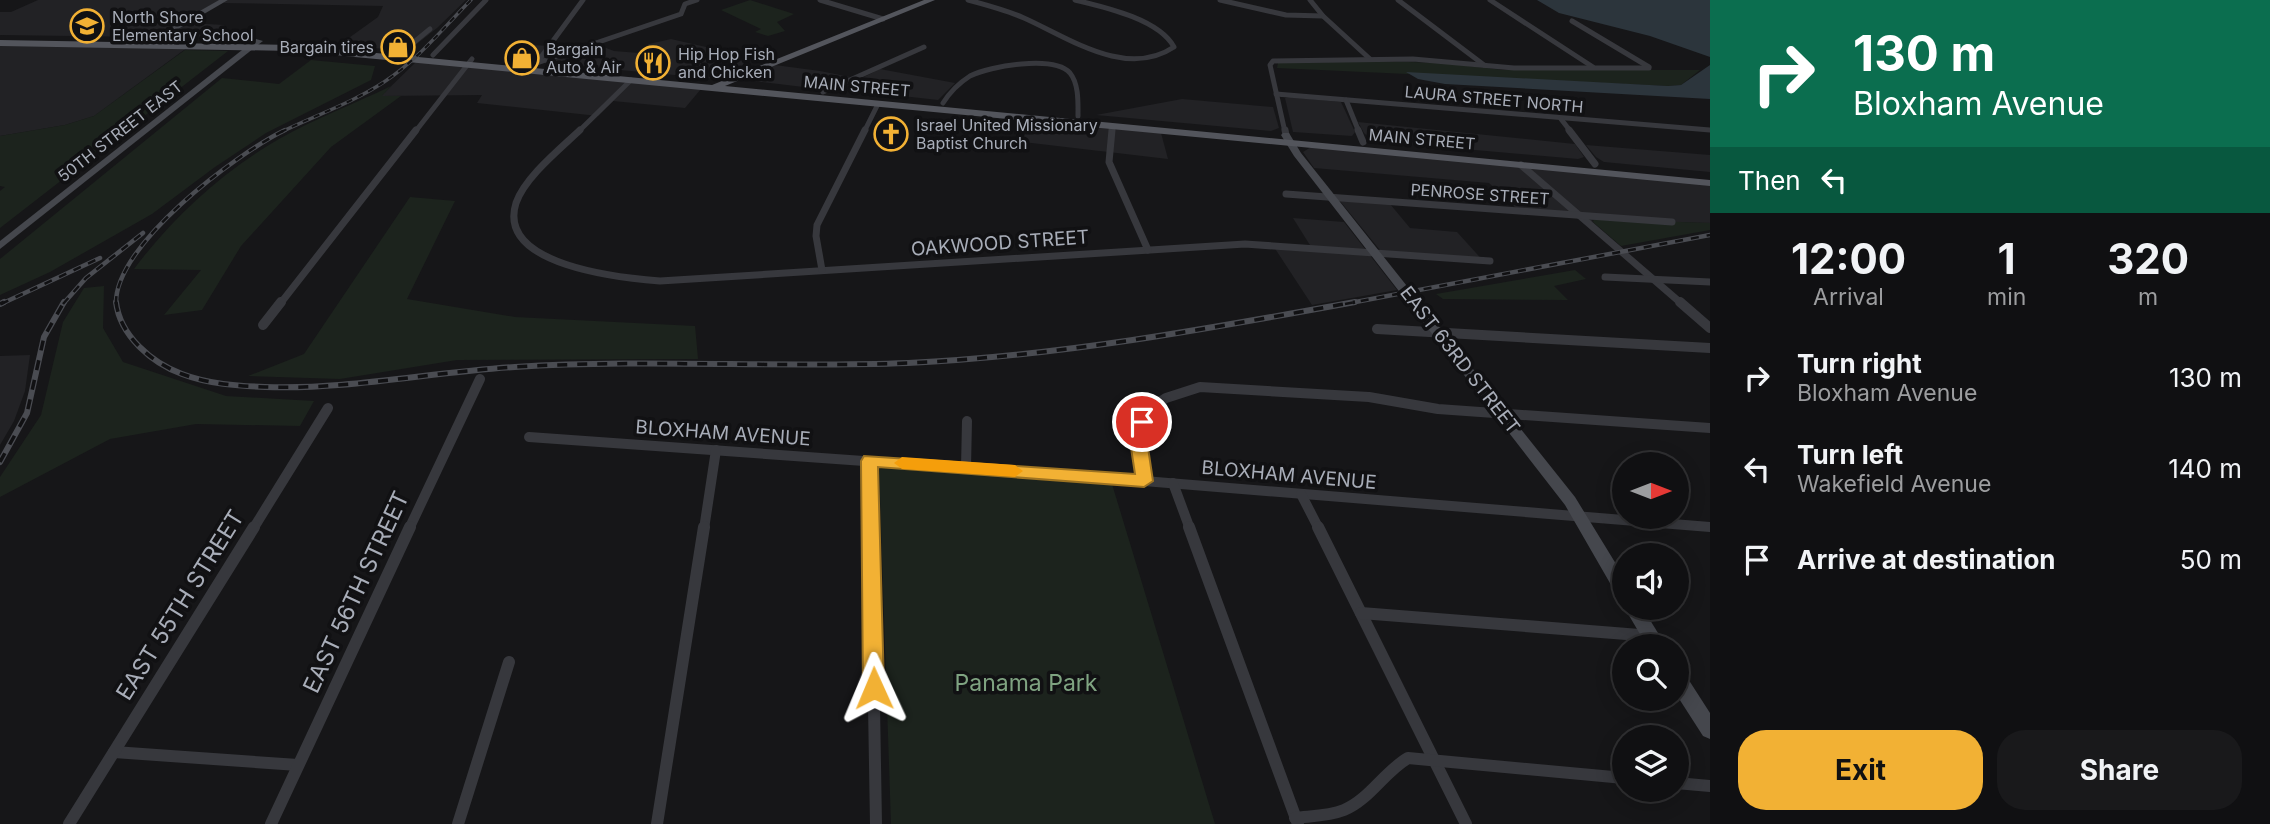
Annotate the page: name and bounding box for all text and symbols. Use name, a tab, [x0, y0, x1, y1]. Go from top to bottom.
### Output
school or university icon: North Shore Elementary School	[68, 7, 106, 45]
place label: North Shore Elementary School	[112, 7, 254, 45]
text: 130 m	[1853, 24, 1995, 83]
shop icon: Bargain tires	[379, 28, 417, 66]
icon: right	[1738, 28, 1829, 119]
place label: Bargain tires	[280, 37, 374, 57]
shop icon: Bargain Auto & Air	[503, 39, 541, 77]
place label: Bargain Auto & Air	[546, 39, 622, 77]
restaurant icon: Hip Hop Fish and Chicken	[634, 44, 672, 82]
place label: Hip Hop Fish and Chicken	[678, 44, 775, 82]
street label: MAIN STREET	[803, 71, 911, 101]
street label: 50TH STREET EAST	[54, 76, 186, 186]
street label: LAURA STREET NORTH	[1404, 81, 1584, 117]
text: Bloxham Avenue	[1853, 84, 2104, 123]
church icon: Israel United Missionary Baptist Church	[872, 115, 910, 153]
place label: Israel United Missionary Baptist Church	[916, 115, 1098, 153]
street label: MAIN STREET	[1368, 124, 1476, 154]
icon: left	[1815, 161, 1853, 199]
text: Then	[1738, 165, 1801, 196]
street label: PENROSE STREET	[1410, 179, 1550, 209]
street label: OAKWOOD STREET	[910, 225, 1090, 261]
text: 12:00	[1791, 233, 1906, 284]
text: 1	[1998, 233, 2016, 284]
text: 320	[2107, 233, 2189, 284]
street label: EAST 63RD STREET	[1395, 282, 1525, 438]
text: Arrival	[1813, 283, 1884, 311]
text: min	[1987, 283, 2026, 311]
text: m	[2138, 283, 2158, 311]
text: Turn right	[1797, 348, 1922, 379]
icon: right	[1738, 359, 1776, 397]
text: 130 m	[2169, 362, 2242, 393]
text: Bloxham Avenue	[1797, 379, 1977, 407]
pin	[1112, 392, 1172, 452]
icon: arrive	[1123, 403, 1161, 441]
street label: BLOXHAM AVENUE	[635, 415, 811, 451]
text: Turn left	[1797, 439, 1903, 470]
icon: left	[1738, 450, 1776, 488]
north arrow	[1612, 452, 1689, 528]
map controls	[1612, 452, 1689, 802]
text: 140 m	[2168, 453, 2242, 484]
street label: BLOXHAM AVENUE	[1201, 456, 1377, 494]
text: Wakefield Avenue	[1797, 470, 1991, 498]
street label: EAST 56TH STREET	[297, 487, 415, 697]
street label: EAST 55TH STREET	[110, 505, 250, 705]
icon: arrive	[1738, 541, 1776, 579]
button: sound	[1612, 543, 1689, 620]
text: Arrive at destination	[1797, 544, 2056, 575]
text: 50 m	[2180, 544, 2242, 575]
button: search	[1612, 634, 1689, 711]
position arrow	[837, 651, 911, 725]
park label: Panama Park	[955, 669, 1098, 697]
button: layers	[1612, 725, 1689, 802]
button: Exit	[1738, 730, 1983, 810]
button: Share	[1997, 730, 2242, 810]

